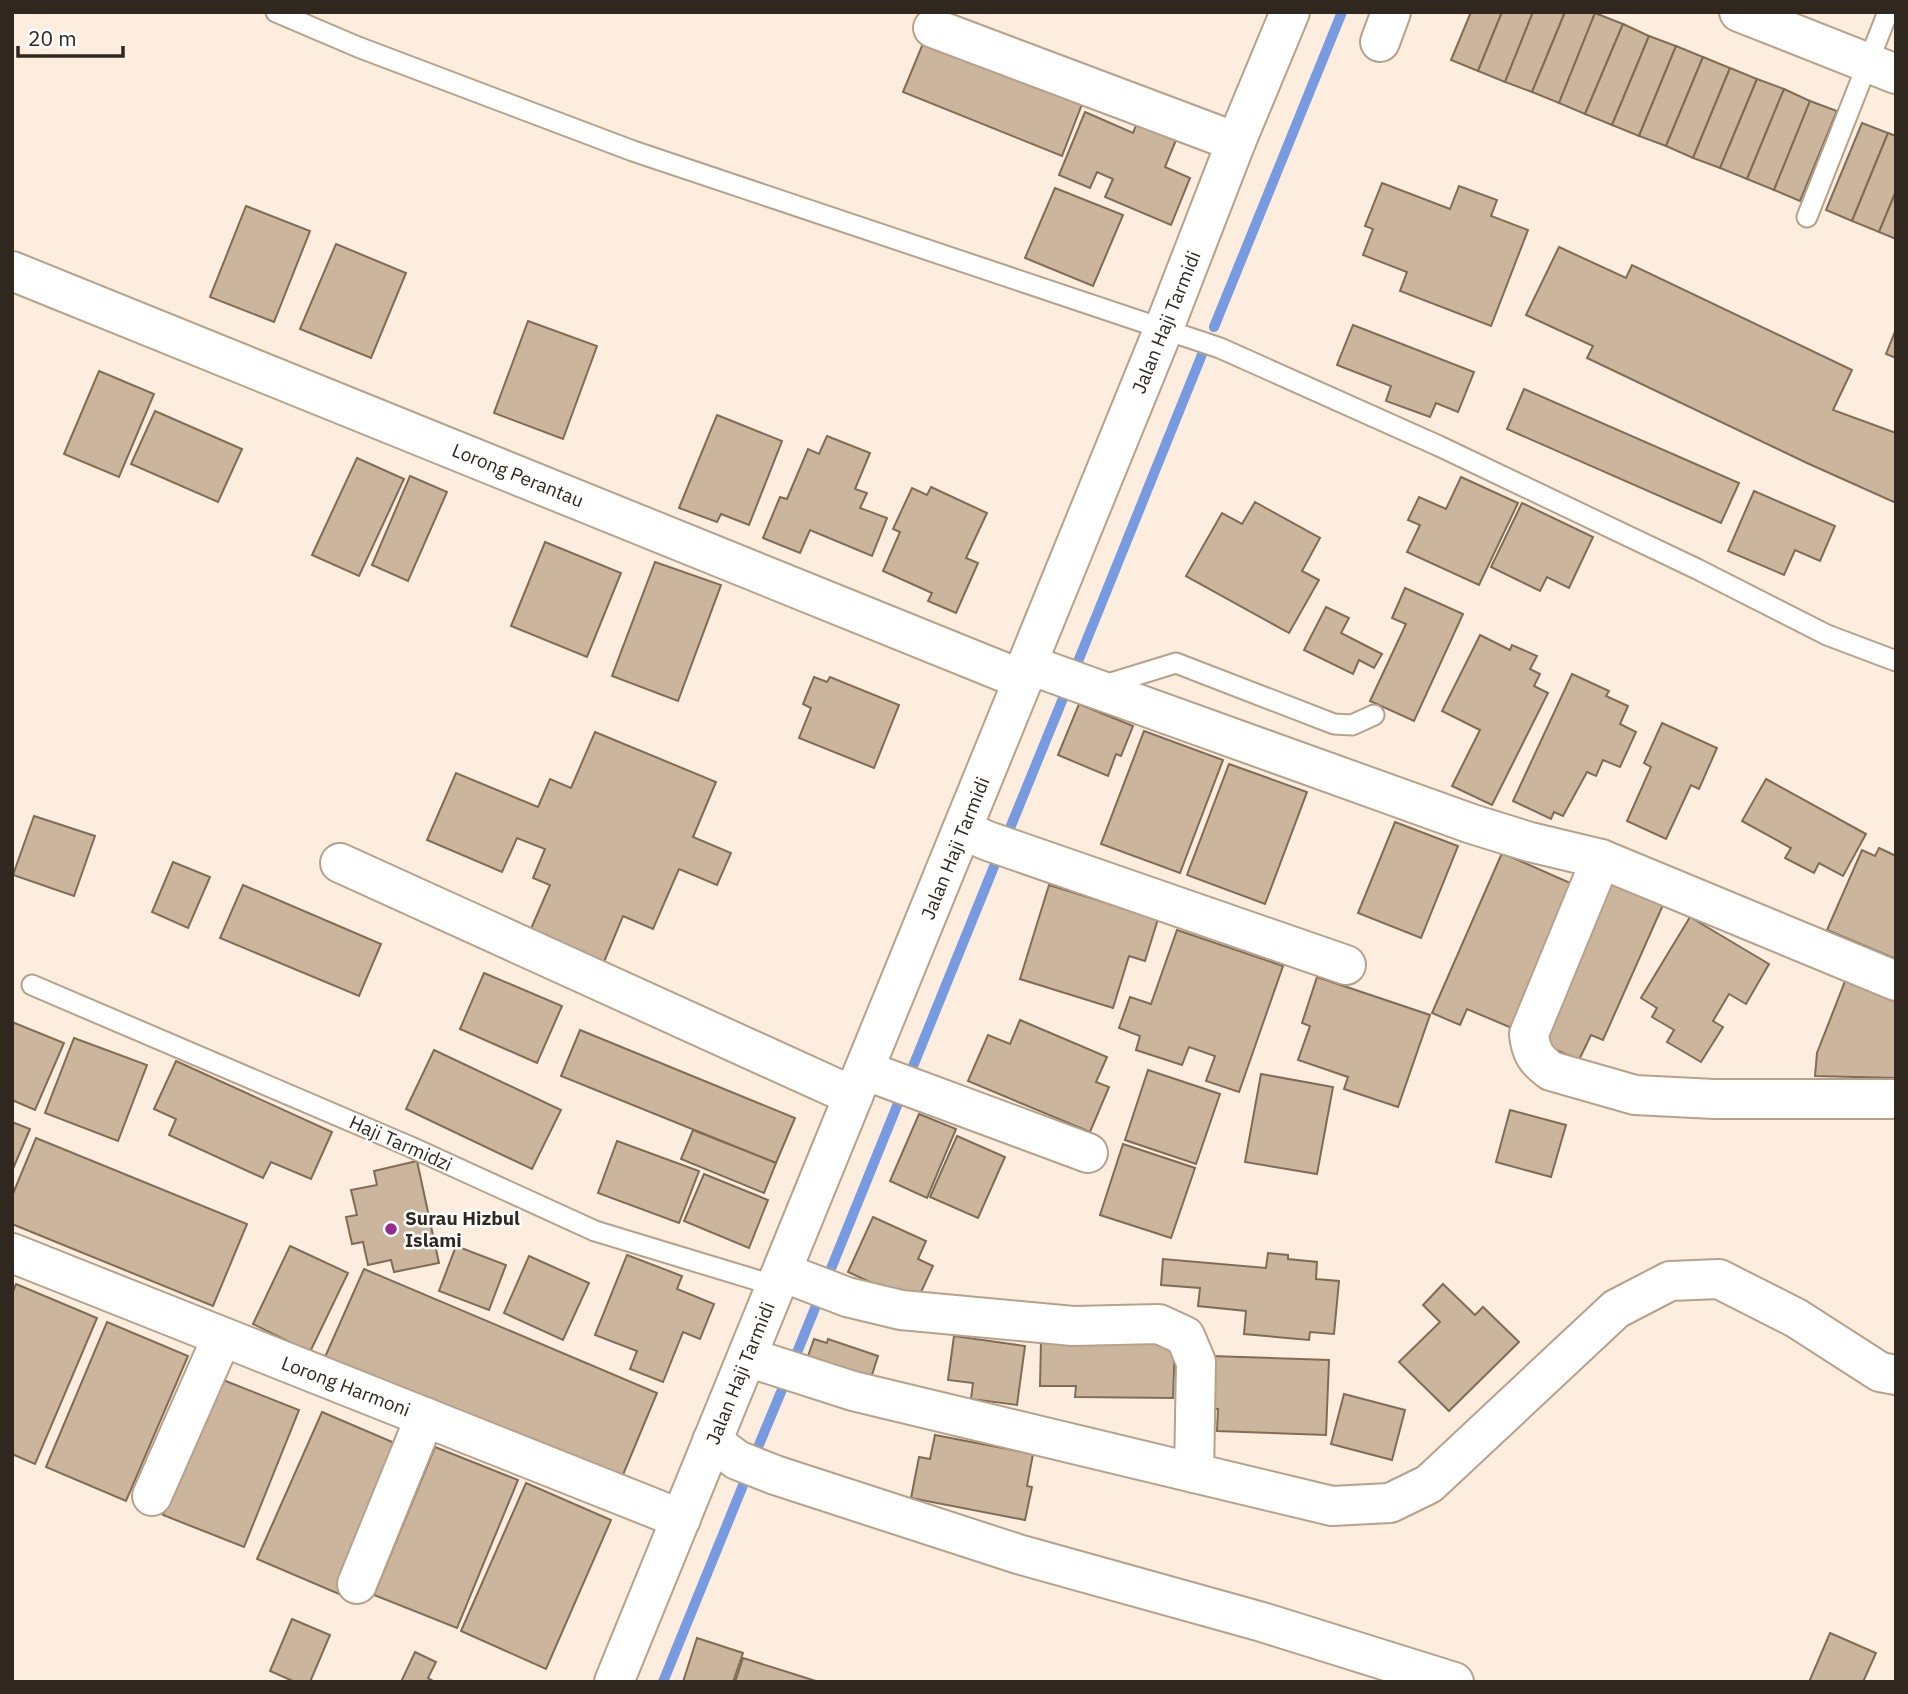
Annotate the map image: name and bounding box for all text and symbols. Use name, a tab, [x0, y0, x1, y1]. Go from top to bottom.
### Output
scale bar	[18, 14, 122, 58]
text: 20 m	[28, 24, 77, 52]
street label: Jalan Haji Tarmidi	[1126, 247, 1206, 397]
street label: Lorong Perantau	[449, 438, 587, 512]
street label: Jalan Haji Tarmidi	[915, 773, 995, 923]
street label: Haji Tarmidzi	[346, 1110, 456, 1176]
place label: Surau Hizbul Islami	[405, 1206, 520, 1252]
marker: Surau Hizbul Islami	[383, 1221, 399, 1237]
street label: Jalan Haji Tarmidi	[700, 1298, 780, 1448]
street label: Lorong Harmoni	[278, 1350, 414, 1422]

